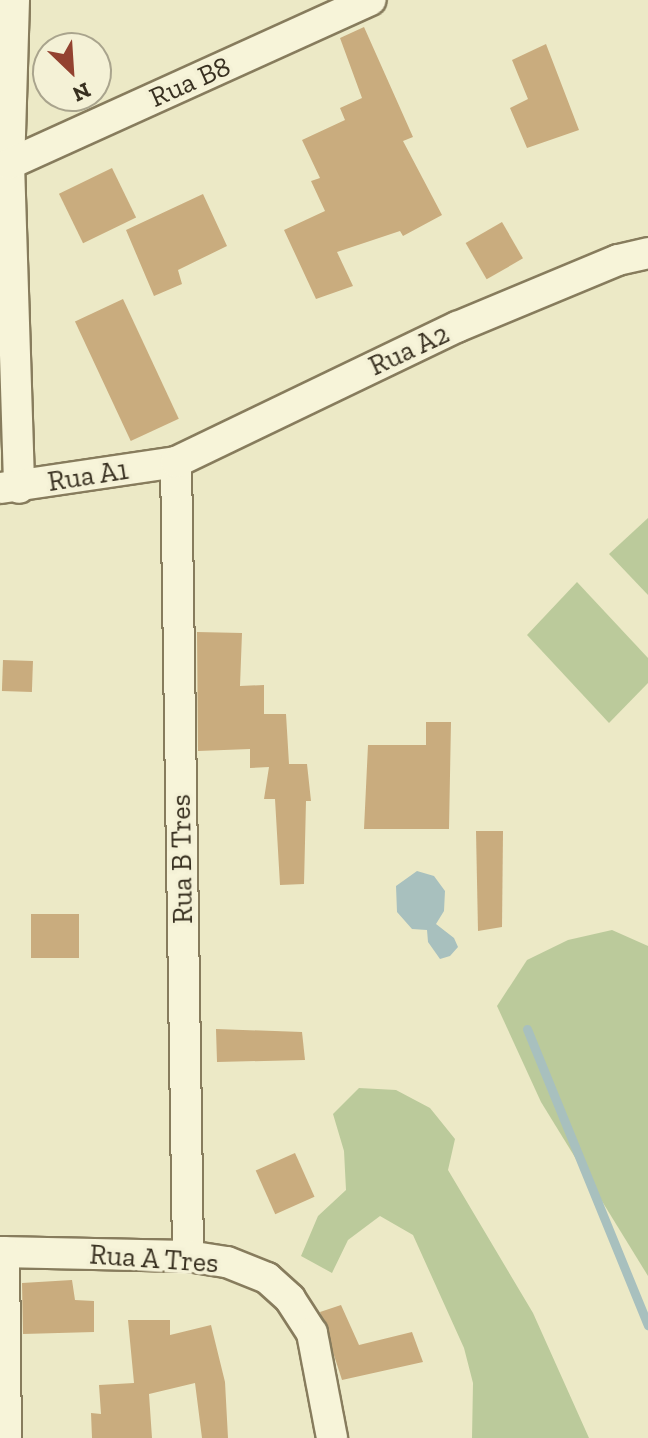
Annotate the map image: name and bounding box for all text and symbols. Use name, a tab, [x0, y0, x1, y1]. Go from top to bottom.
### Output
north arrow	[32, 32, 112, 112]
street label: Rua B8	[144, 49, 236, 115]
text: N	[68, 77, 95, 108]
street label: Rua A2	[363, 317, 455, 383]
street label: Rua A1	[45, 453, 131, 499]
street label: Rua B Tres	[164, 794, 200, 924]
street label: Rua A Tres	[87, 1238, 221, 1280]

